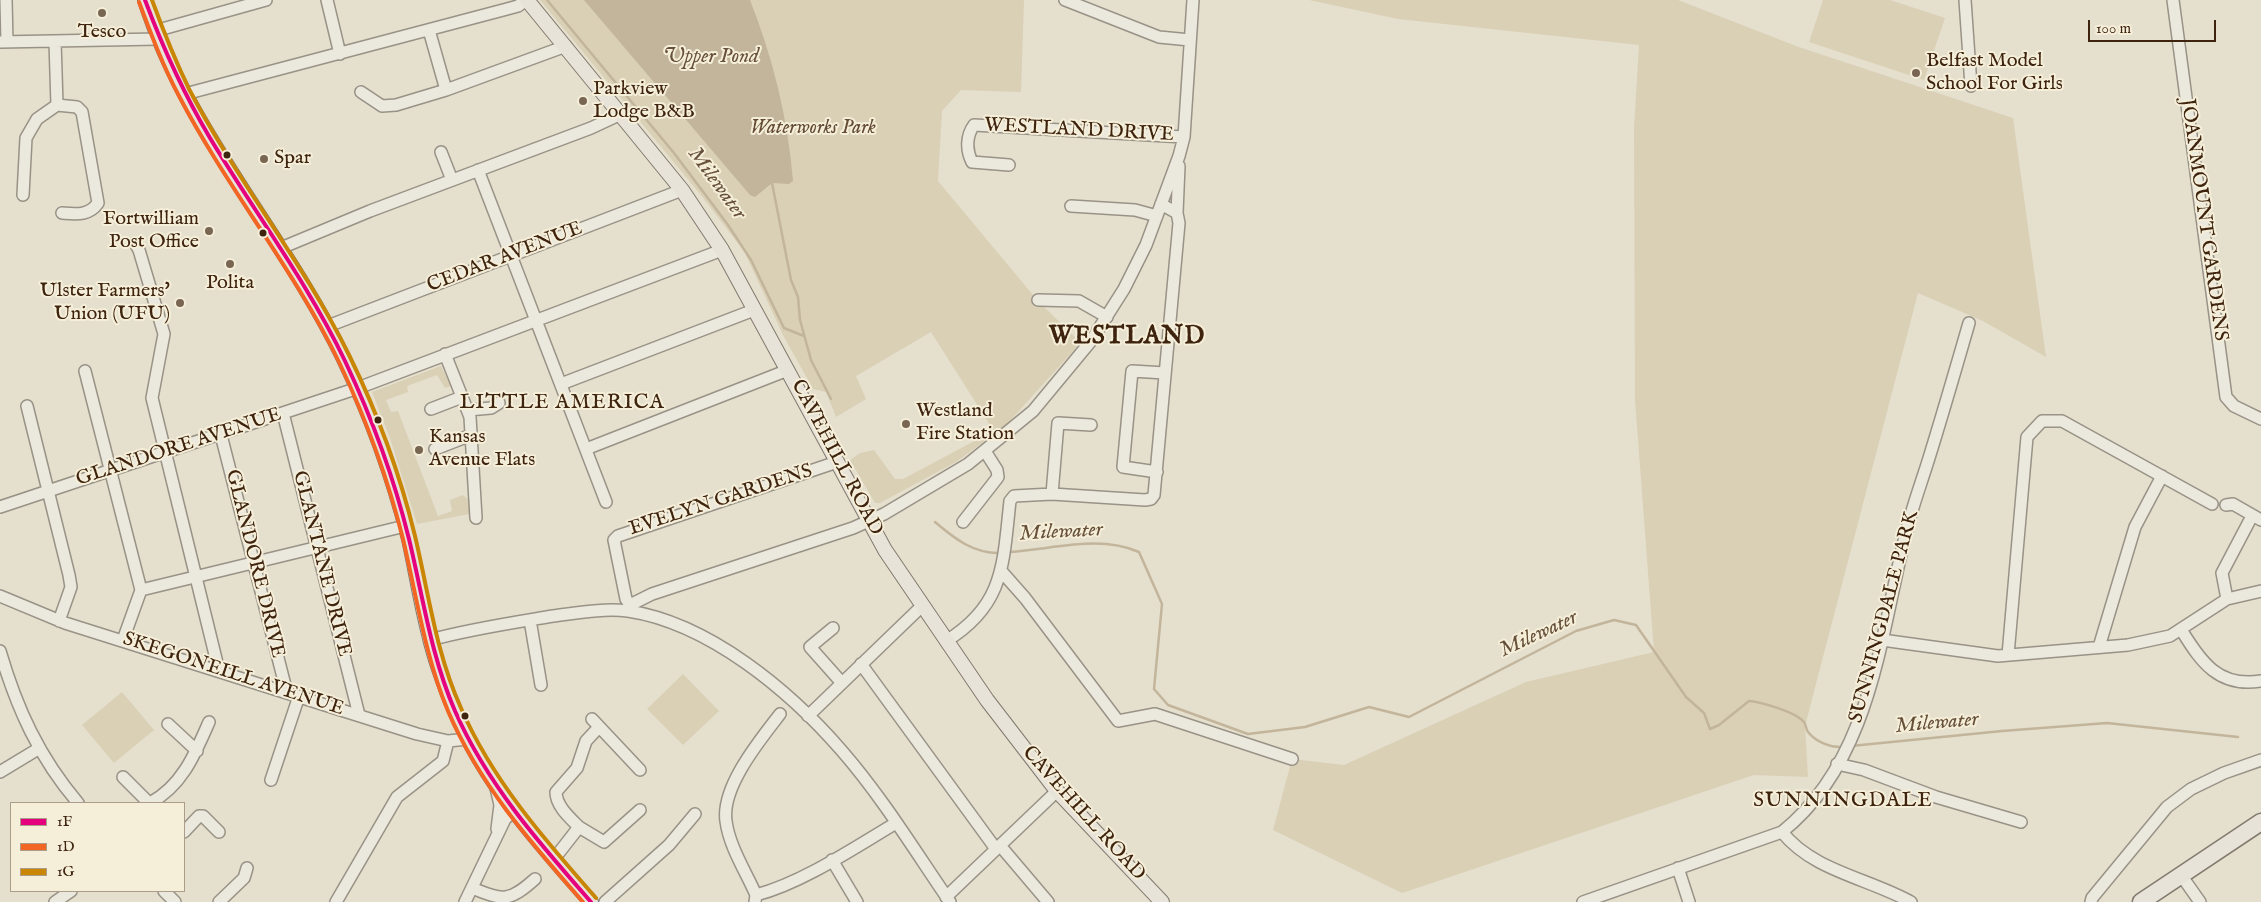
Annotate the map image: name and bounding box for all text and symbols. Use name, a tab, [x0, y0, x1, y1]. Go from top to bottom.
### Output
marker: Tesco	[96, 7, 108, 19]
scale bar	[2091, 10, 2218, 42]
text: 100 m	[2096, 19, 2131, 38]
place label: Tesco	[78, 21, 126, 45]
water label: Upper Pond	[663, 45, 759, 71]
place label: Belfast Model School For Girls	[1926, 50, 2063, 97]
marker: Belfast Model School For Girls	[1910, 67, 1922, 79]
place label: Parkview Lodge B&B	[593, 78, 695, 125]
marker: Parkview Lodge B&B	[577, 95, 589, 107]
street label: JOANMOUNT GARDENS	[2174, 97, 2232, 343]
street label: WESTLAND DRIVE	[984, 114, 1174, 148]
park label: Waterworks Park	[750, 117, 876, 141]
water label: Milewater	[681, 143, 751, 225]
place label: Spar	[274, 147, 311, 171]
unlabelled marker	[222, 150, 232, 160]
marker: Spar	[258, 153, 270, 165]
place label: Fortwilliam Post Office	[103, 208, 199, 255]
street label: CEDAR AVENUE	[424, 217, 586, 299]
marker: Fortwilliam Post Office	[203, 225, 215, 237]
unlabelled marker	[258, 228, 268, 238]
marker: Polita	[224, 258, 236, 270]
place label: Polita	[206, 272, 254, 296]
place label: Ulster Farmers' Union (UFU)	[40, 280, 170, 327]
marker: Ulster Farmers' Union (UFU)	[174, 297, 186, 309]
district label: WESTLAND	[1048, 323, 1206, 353]
street label: CAVEHILL ROAD	[785, 376, 887, 540]
district label: LITTLE AMERICA	[458, 391, 666, 417]
place label: Westland Fire Station	[916, 400, 1014, 447]
street label: GLANDORE AVENUE	[73, 403, 285, 493]
unlabelled marker	[373, 415, 383, 425]
marker: Westland Fire Station	[900, 418, 912, 430]
place label: Kansas Avenue Flats	[429, 426, 535, 473]
marker: Kansas Avenue Flats	[413, 444, 425, 456]
street label: EVELYN GARDENS	[626, 460, 816, 542]
street label: GLANDORE DRIVE	[219, 467, 289, 661]
street label: GLANTANE DRIVE	[286, 469, 356, 659]
street label: SUNNINGDALE PARK	[1845, 508, 1925, 726]
water label: Milewater	[1019, 518, 1103, 548]
water label: Milewater	[1496, 606, 1582, 664]
street label: SKEGONEILL AVENUE	[119, 628, 347, 722]
water label: Milewater	[1894, 708, 1980, 740]
unlabelled marker	[460, 711, 470, 721]
street label: CAVEHILL ROAD	[1016, 742, 1150, 886]
district label: SUNNINGDALE	[1752, 789, 1934, 815]
legend	[10, 802, 185, 892]
text: 1F	[57, 812, 72, 831]
text: 1D	[57, 837, 75, 856]
text: 1G	[57, 862, 75, 881]

